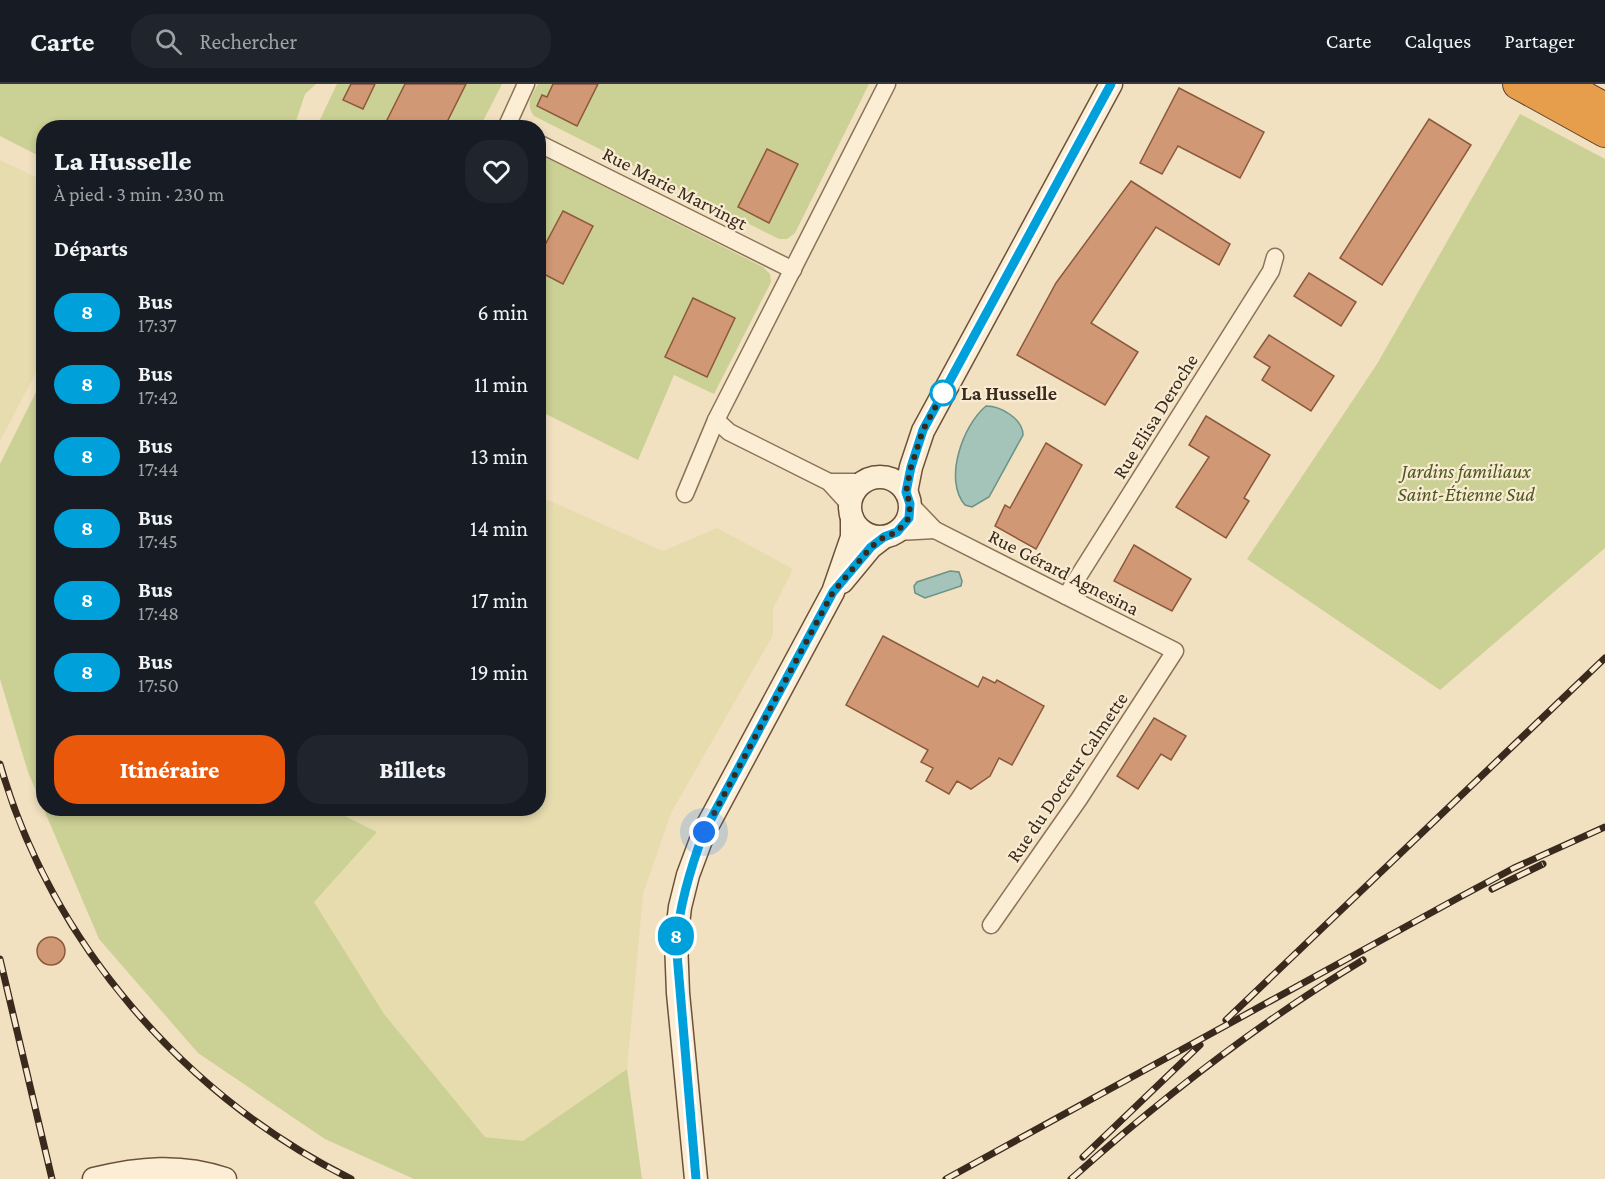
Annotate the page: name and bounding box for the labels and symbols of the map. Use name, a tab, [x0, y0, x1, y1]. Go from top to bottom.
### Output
street label: Rue Marie Marvingt	[599, 142, 751, 235]
street label: Rue Elisa Deroche	[1108, 350, 1202, 482]
marker: La Husselle	[930, 380, 956, 406]
place label: La Husselle	[961, 382, 1057, 404]
park label: Jardins familiaux Saint-Étienne Sud	[1397, 460, 1535, 505]
street label: Rue Gérard Agnesina	[985, 525, 1143, 620]
street label: Rue du Docteur Calmette	[1002, 688, 1132, 866]
your location	[689, 817, 719, 847]
line badge: 8	[656, 916, 696, 956]

